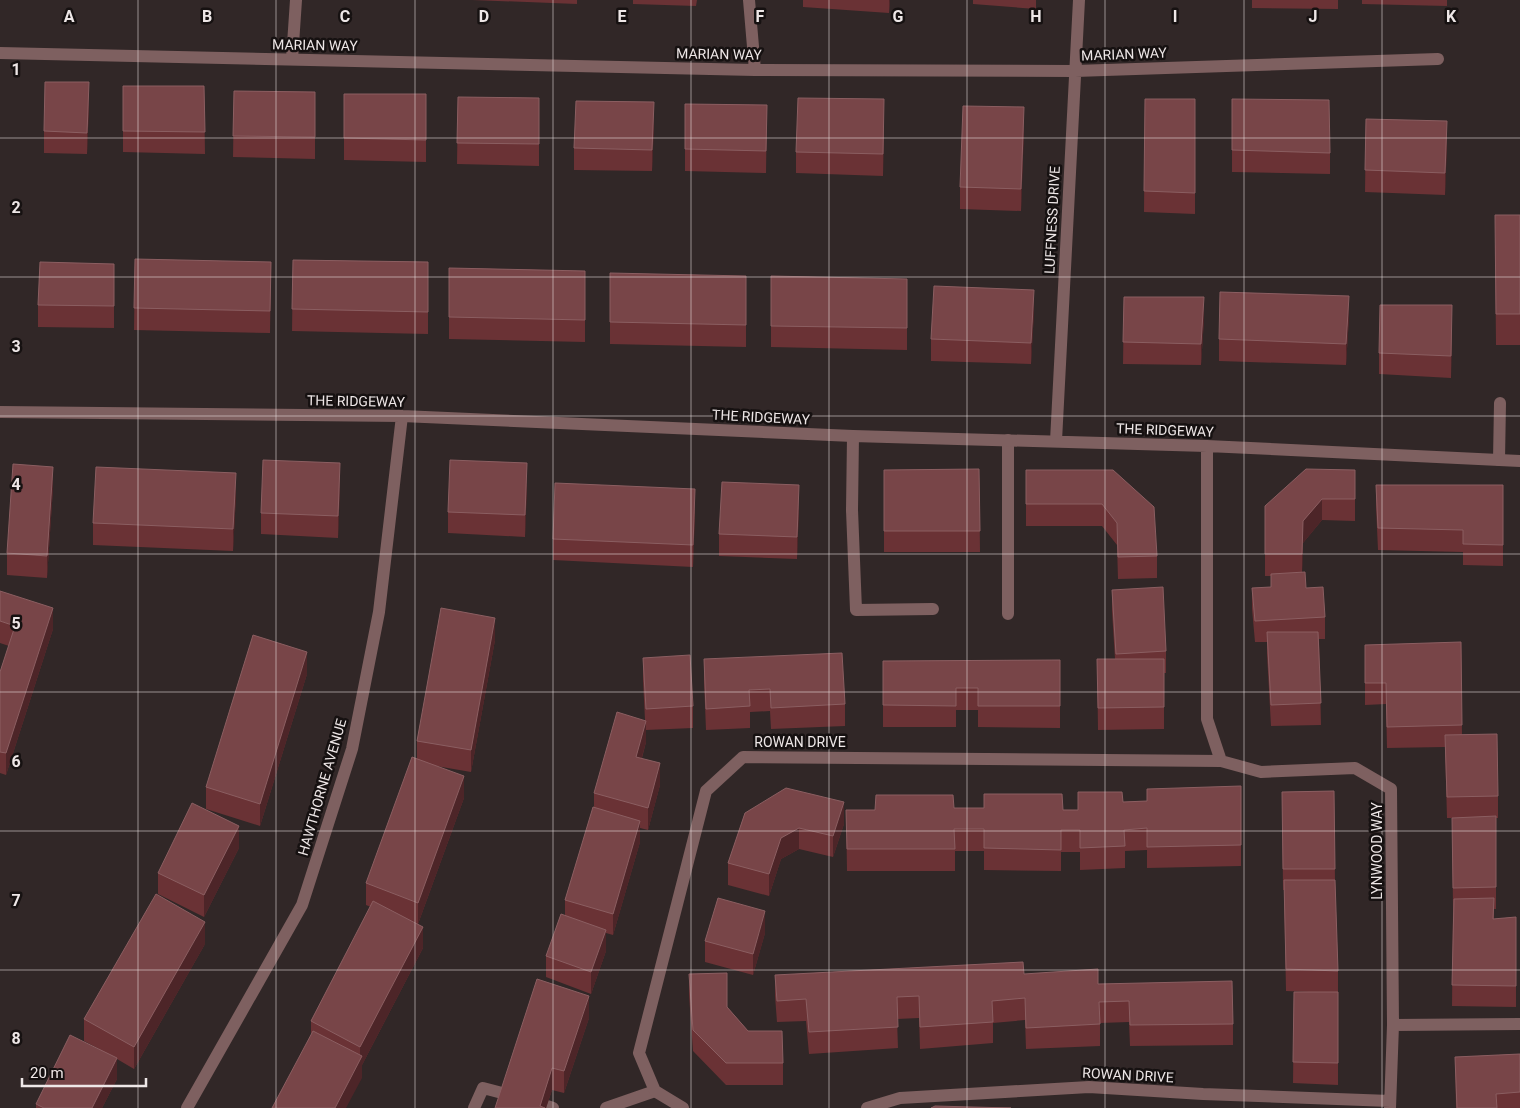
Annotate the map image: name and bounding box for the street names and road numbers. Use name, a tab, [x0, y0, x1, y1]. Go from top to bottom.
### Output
street label: MARIAN WAY	[272, 36, 359, 54]
street label: MARIAN WAY	[1081, 44, 1168, 63]
street label: MARIAN WAY	[676, 45, 763, 63]
street label: LUFFNESS DRIVE	[1041, 165, 1063, 274]
street label: THE RIDGEWAY	[307, 392, 406, 410]
street label: THE RIDGEWAY	[712, 406, 811, 428]
street label: THE RIDGEWAY	[1116, 420, 1215, 440]
street label: HAWTHORNE AVENUE	[295, 717, 349, 857]
street label: ROWAN DRIVE	[754, 734, 846, 750]
street label: LYNWOOD WAY	[1369, 802, 1385, 900]
street label: ROWAN DRIVE	[1082, 1065, 1174, 1085]

